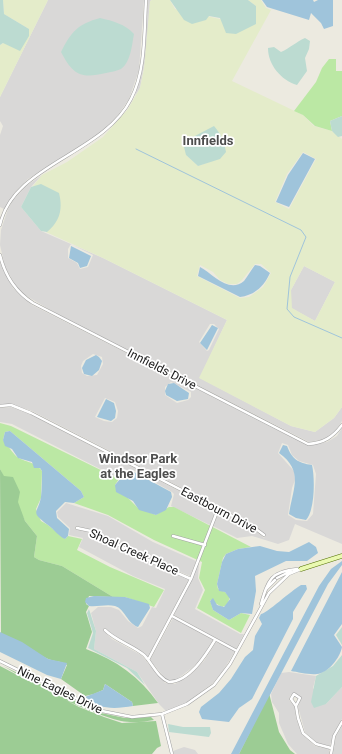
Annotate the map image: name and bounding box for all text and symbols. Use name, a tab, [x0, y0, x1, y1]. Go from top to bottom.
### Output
district label: Innfields	[183, 133, 234, 148]
street label: Innfields Drive	[125, 346, 199, 392]
district label: Windsor Park at the Eagles	[99, 451, 178, 481]
street label: Eastbourn Drive	[178, 484, 260, 536]
street label: Shoal Creek Place	[87, 526, 181, 578]
street label: Nine Eagles Drive	[15, 663, 105, 717]

